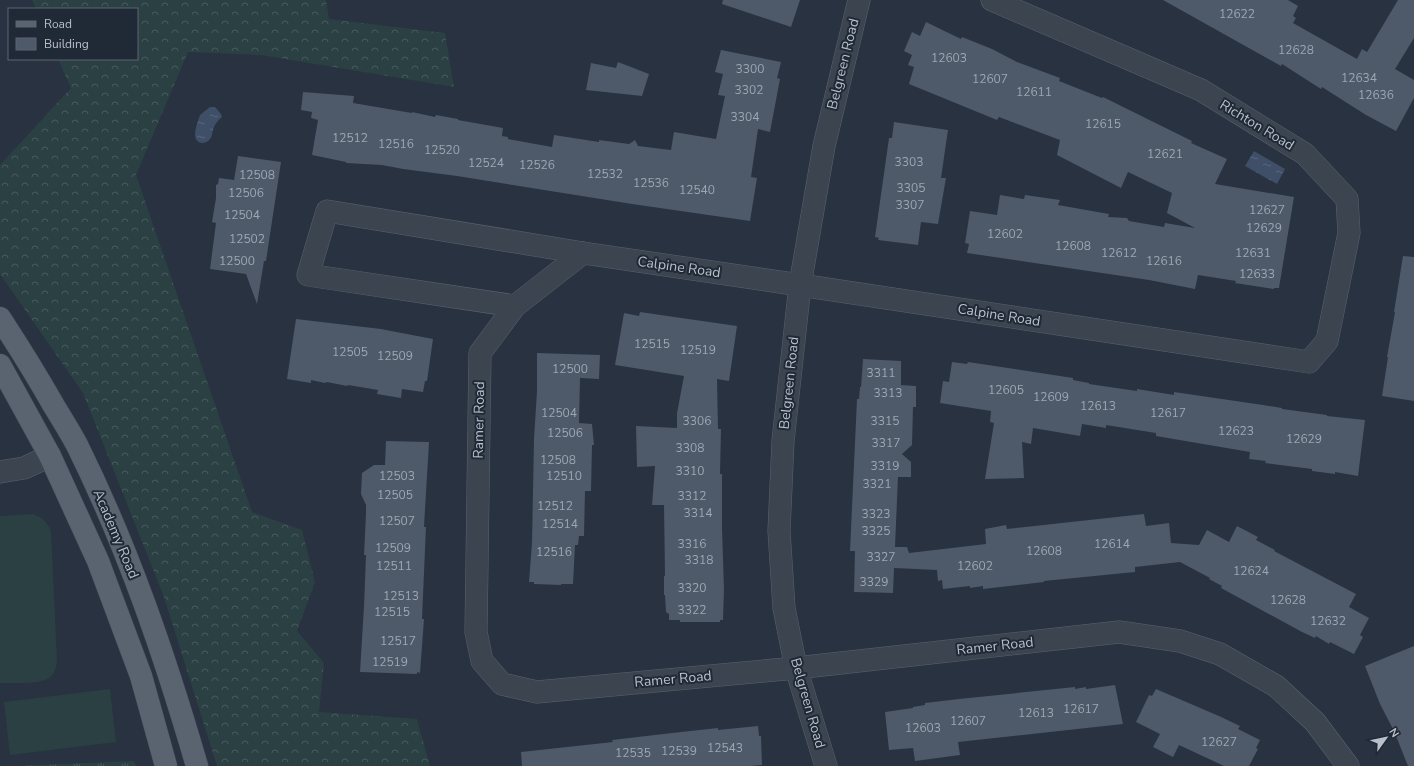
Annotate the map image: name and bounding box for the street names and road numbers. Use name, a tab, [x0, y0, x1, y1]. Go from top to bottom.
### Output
street label: Belgreen Road	[823, 17, 863, 111]
street label: Richton Road	[1216, 95, 1298, 155]
street label: Calpine Road	[636, 252, 722, 282]
street label: Calpine Road	[956, 299, 1042, 331]
street label: Belgreen Road	[775, 336, 803, 430]
street label: Ramer Road	[469, 381, 489, 459]
street label: Academy Road	[89, 487, 143, 581]
street label: Ramer Road	[956, 633, 1034, 659]
street label: Belgreen Road	[786, 656, 830, 750]
street label: Ramer Road	[634, 666, 712, 692]

